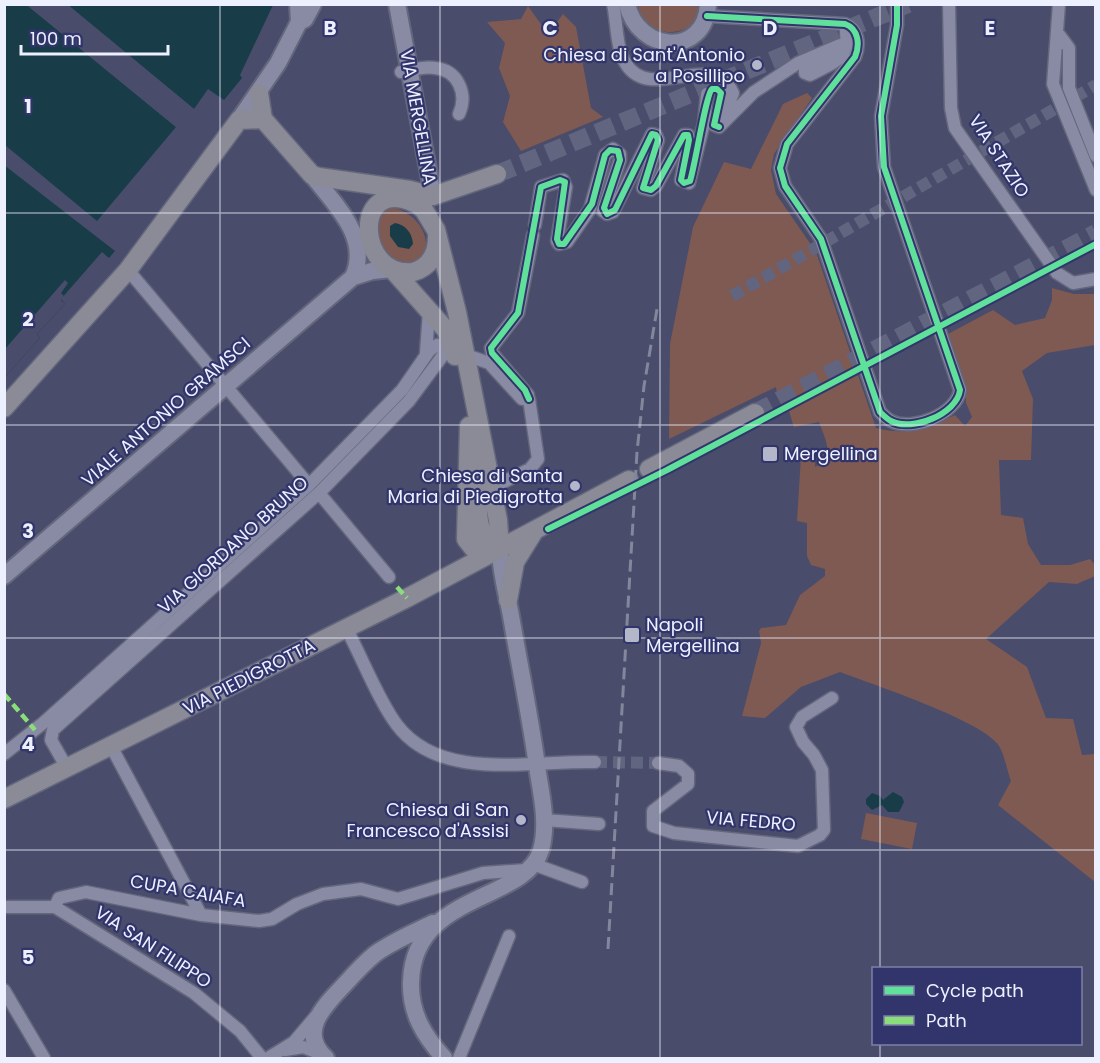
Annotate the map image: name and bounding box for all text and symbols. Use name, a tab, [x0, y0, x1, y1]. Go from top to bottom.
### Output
text: B	[323, 14, 337, 42]
text: C	[542, 14, 558, 42]
text: D	[763, 14, 777, 42]
text: E	[985, 14, 995, 42]
scale bar	[21, 18, 168, 56]
text: 100 m	[30, 26, 82, 51]
place label: Chiesa di Sant'Antonio a Posillipo	[543, 42, 745, 88]
street label: VIA MERGELLINA	[394, 47, 443, 187]
marker: Chiesa di Sant'Antonio a Posillipo	[750, 58, 764, 72]
text: 1	[24, 92, 32, 120]
street label: VIA STAZIO	[963, 109, 1036, 202]
text: 2	[22, 305, 34, 333]
street label: VIALE ANTONIO GRAMSCI	[76, 331, 256, 492]
place label: Mergellina	[784, 441, 878, 466]
marker: Mergellina	[761, 445, 779, 463]
place label: Chiesa di Santa Maria di Piedigrotta	[388, 463, 563, 509]
street label: VIA GIORDANO BRUNO	[152, 470, 313, 619]
marker: Chiesa di Santa Maria di Piedigrotta	[568, 479, 582, 493]
text: 3	[22, 517, 34, 545]
place label: Napoli Mergellina	[646, 612, 740, 658]
marker: Napoli Mergellina	[623, 626, 641, 644]
street label: VIA PIEDIGROTTA	[178, 632, 319, 721]
text: 4	[21, 730, 35, 758]
place label: Chiesa di San Francesco d'Assisi	[347, 797, 509, 843]
street label: VIA FEDRO	[705, 804, 797, 837]
marker: Chiesa di San Francesco d'Assisi	[514, 813, 528, 827]
street label: CUPA CAIAFA	[128, 868, 248, 913]
street label: VIA SAN FILIPPO	[90, 900, 216, 994]
text: 5	[22, 943, 35, 971]
legend	[872, 967, 1082, 1045]
text: Cycle path	[926, 978, 1024, 1003]
text: Path	[926, 1008, 967, 1033]

